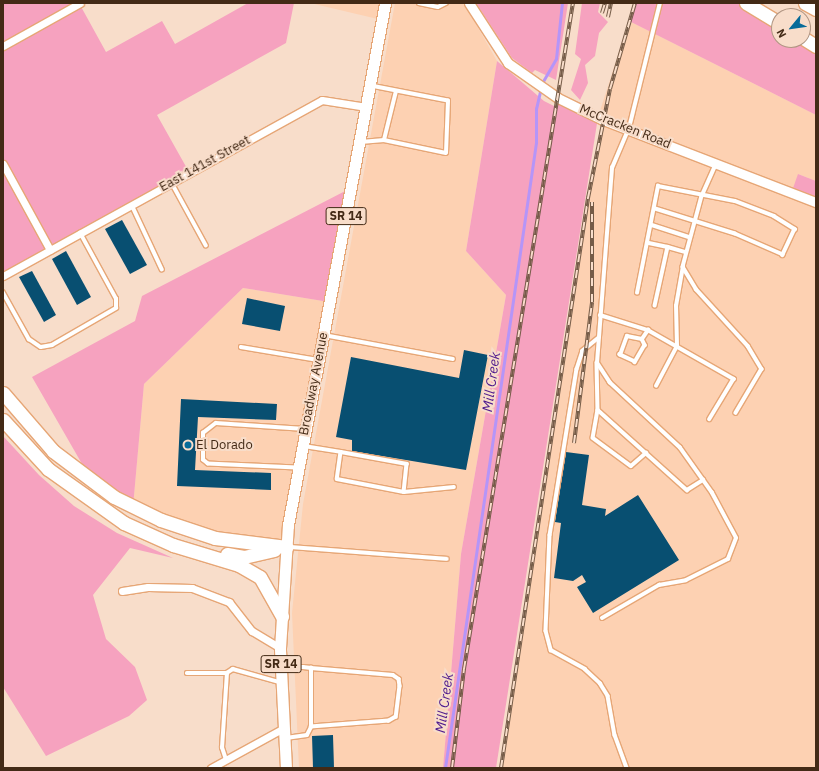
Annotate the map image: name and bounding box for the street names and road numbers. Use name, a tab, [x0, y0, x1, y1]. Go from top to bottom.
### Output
street label: McCracken Road	[577, 102, 673, 152]
street label: East 141st Street	[157, 133, 253, 195]
road number: SR 14	[325, 206, 367, 226]
street label: Broadway Avenue	[296, 331, 332, 437]
road number: SR 14	[260, 654, 302, 674]

